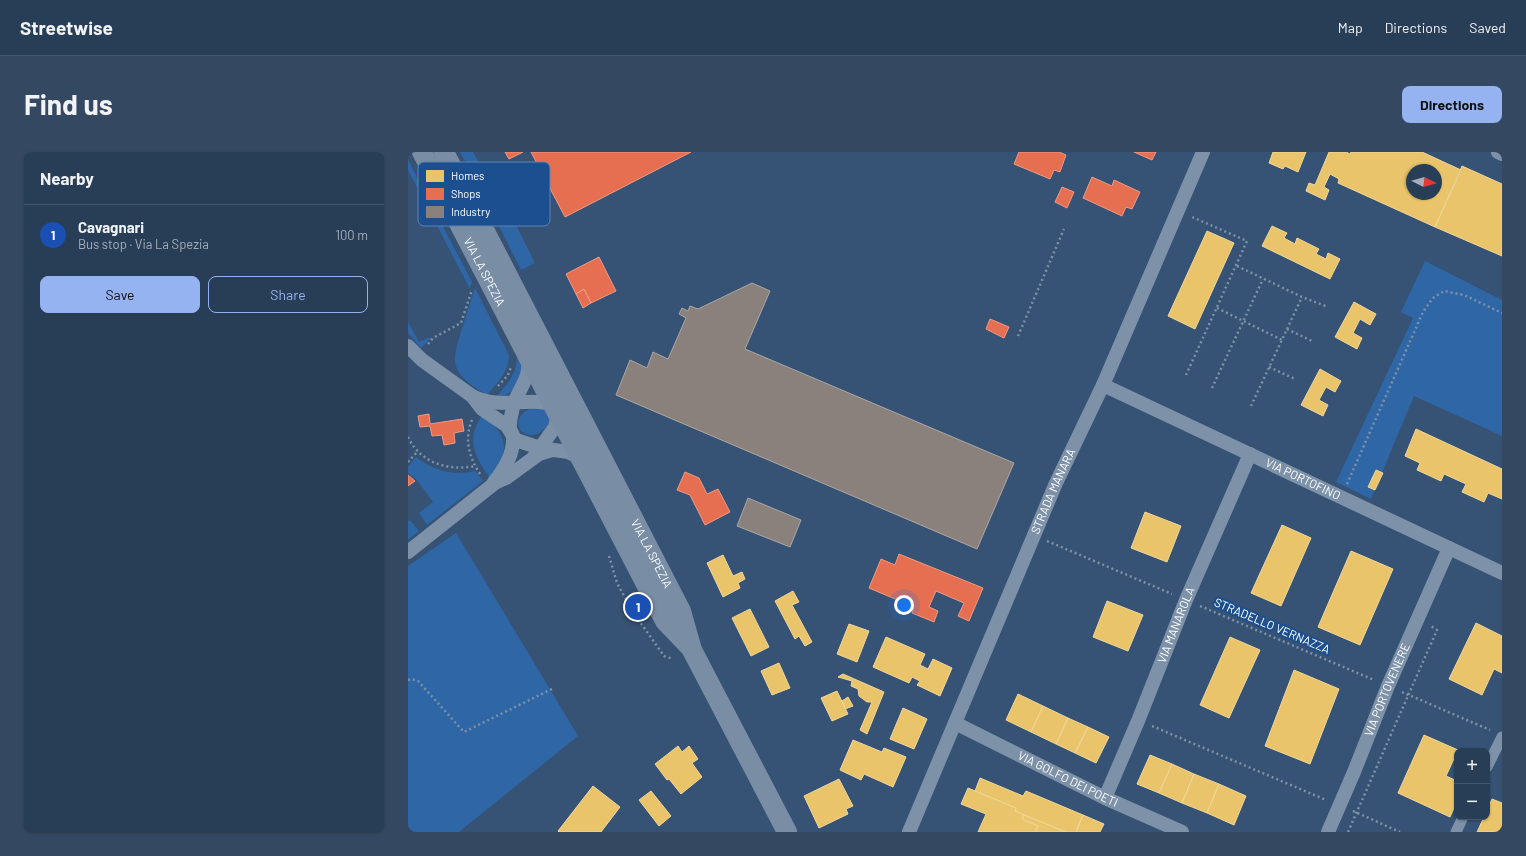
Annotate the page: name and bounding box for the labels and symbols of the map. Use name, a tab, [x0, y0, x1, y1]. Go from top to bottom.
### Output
legend	[418, 162, 550, 226]
north arrow	[1406, 164, 1442, 200]
text: Homes	[451, 169, 484, 182]
text: Shops	[451, 187, 481, 200]
text: Industry	[451, 205, 490, 218]
street label: VIA LA SPEZIA	[461, 235, 509, 308]
street label: STRADA MANARA	[1027, 446, 1078, 536]
street label: VIA PORTOFINO	[1264, 455, 1343, 502]
street label: VIA LA SPEZIA	[629, 516, 676, 590]
street label: VIA MANAROLA	[1154, 585, 1197, 665]
pin: 1	[625, 592, 651, 622]
street label: STRADELLO VERNAZZA	[1212, 594, 1332, 656]
your location	[894, 595, 914, 615]
street label: VIA PORTOVENERE	[1361, 641, 1412, 738]
street label: VIA GOLFO DEI POETI	[1016, 748, 1120, 809]

